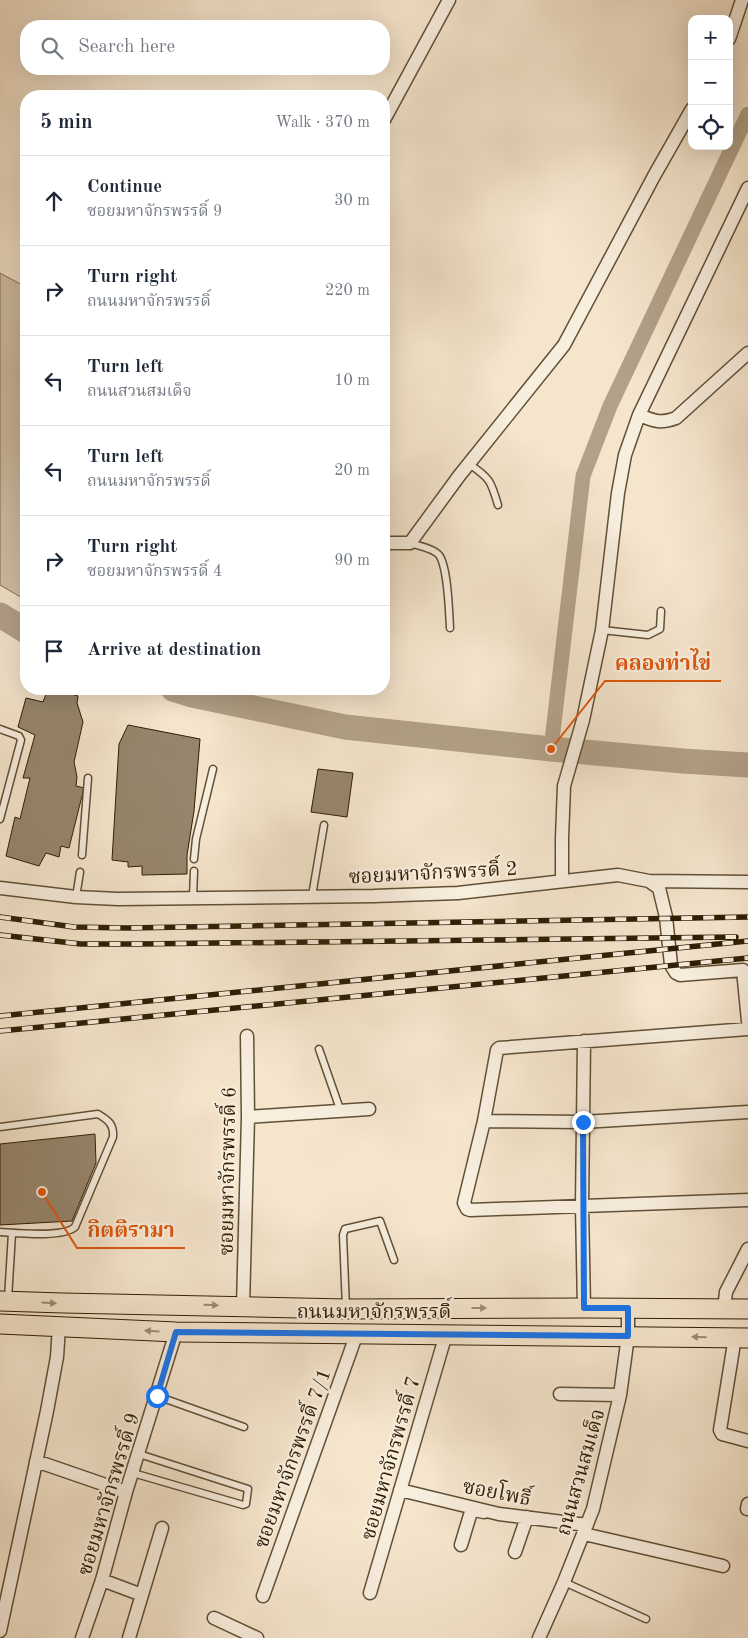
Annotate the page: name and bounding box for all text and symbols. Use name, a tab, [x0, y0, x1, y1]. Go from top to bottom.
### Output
map controls	[688, 15, 733, 150]
button: +	[688, 15, 733, 60]
search box	[20, 20, 390, 75]
icon: search	[38, 34, 66, 62]
text: Search here	[78, 38, 175, 57]
button: −	[688, 60, 733, 105]
button: locate	[688, 105, 733, 150]
text: 5 min	[40, 112, 93, 133]
text: Walk · 370 m	[275, 115, 370, 131]
text: Continue	[87, 178, 162, 197]
icon: ahead	[40, 187, 68, 215]
text: 30 m	[334, 193, 370, 209]
text: ซอยมหาจักรพรรดิ์ 9	[87, 204, 222, 220]
text: Turn right	[87, 268, 177, 287]
icon: right	[40, 277, 68, 305]
text: 220 m	[325, 283, 370, 299]
text: ถนนมหาจักรพรรดิ์	[87, 294, 211, 310]
text: Turn left	[87, 358, 164, 377]
icon: left	[40, 367, 68, 395]
text: 10 m	[334, 373, 370, 389]
text: ถนนสวนสมเด็จ	[87, 384, 192, 400]
text: Turn left	[87, 448, 164, 467]
icon: left	[40, 457, 68, 485]
text: 20 m	[334, 463, 370, 479]
text: ถนนมหาจักรพรรดิ์	[87, 474, 211, 490]
text: Turn right	[87, 538, 177, 557]
icon: right	[40, 547, 68, 575]
text: 90 m	[334, 553, 370, 569]
text: ซอยมหาจักรพรรดิ์ 4	[87, 564, 222, 580]
icon: arrive	[40, 637, 68, 665]
text: Arrive at destination	[87, 641, 261, 660]
callout: คลองท่าไข่	[605, 645, 721, 681]
text: คลองท่าไข่	[615, 648, 711, 675]
street label: ซอยมหาจักรพรรดิ์ 2	[348, 853, 518, 888]
street label: ซอยมหาจักรพรรดิ์ 6	[211, 1086, 240, 1256]
route end	[572, 1111, 595, 1134]
callout: กิตติรามา	[77, 1212, 185, 1248]
text: กิตติรามา	[87, 1219, 175, 1242]
street label: ถนนมหาจักรพรรดิ์	[297, 1296, 453, 1323]
one-way arrow	[41, 1299, 57, 1307]
one-way arrow	[203, 1302, 219, 1310]
one-way arrow	[471, 1304, 487, 1312]
one-way arrow	[144, 1326, 160, 1334]
one-way arrow	[691, 1333, 707, 1341]
street label: ซอยมหาจักรพรรดิ์ 7/1	[246, 1364, 336, 1551]
street label: ซอยมหาจักรพรรดิ์ 7	[353, 1373, 425, 1543]
route start	[146, 1385, 169, 1408]
street label: ถนนสวนสมเด็จ	[552, 1406, 610, 1538]
street label: ซอยมหาจักรพรรดิ์ 9	[69, 1409, 144, 1578]
street label: ซอยโพธิ์	[461, 1471, 536, 1511]

